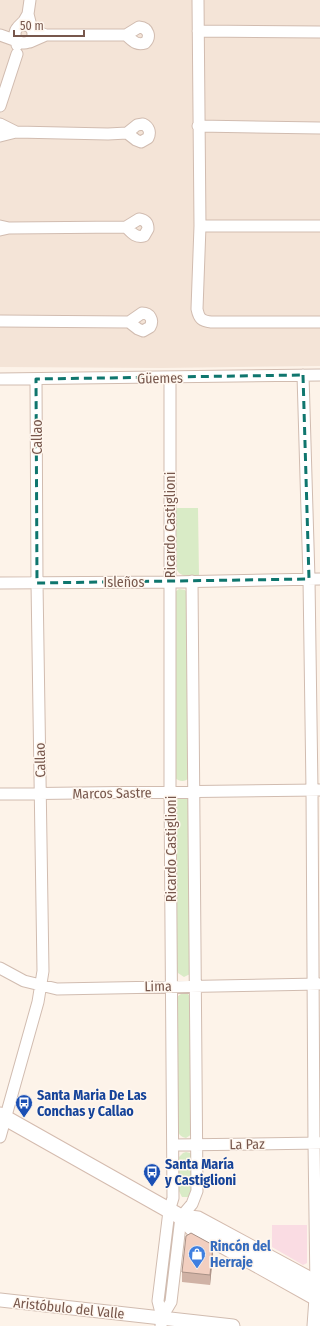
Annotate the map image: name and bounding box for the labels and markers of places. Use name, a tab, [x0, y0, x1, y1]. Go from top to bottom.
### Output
place label: Santa Maria De Las Conchas y Callao	[37, 1087, 147, 1120]
bus stop icon: Santa Maria De Las Conchas y Callao	[14, 1093, 34, 1118]
place label: Santa María y Castiglioni	[164, 1156, 237, 1189]
bus stop icon: Santa María y Castiglioni	[142, 1162, 162, 1187]
place label: Rincón del Herraje	[210, 1238, 271, 1271]
shop icon: Rincón del Herraje	[187, 1244, 207, 1269]

